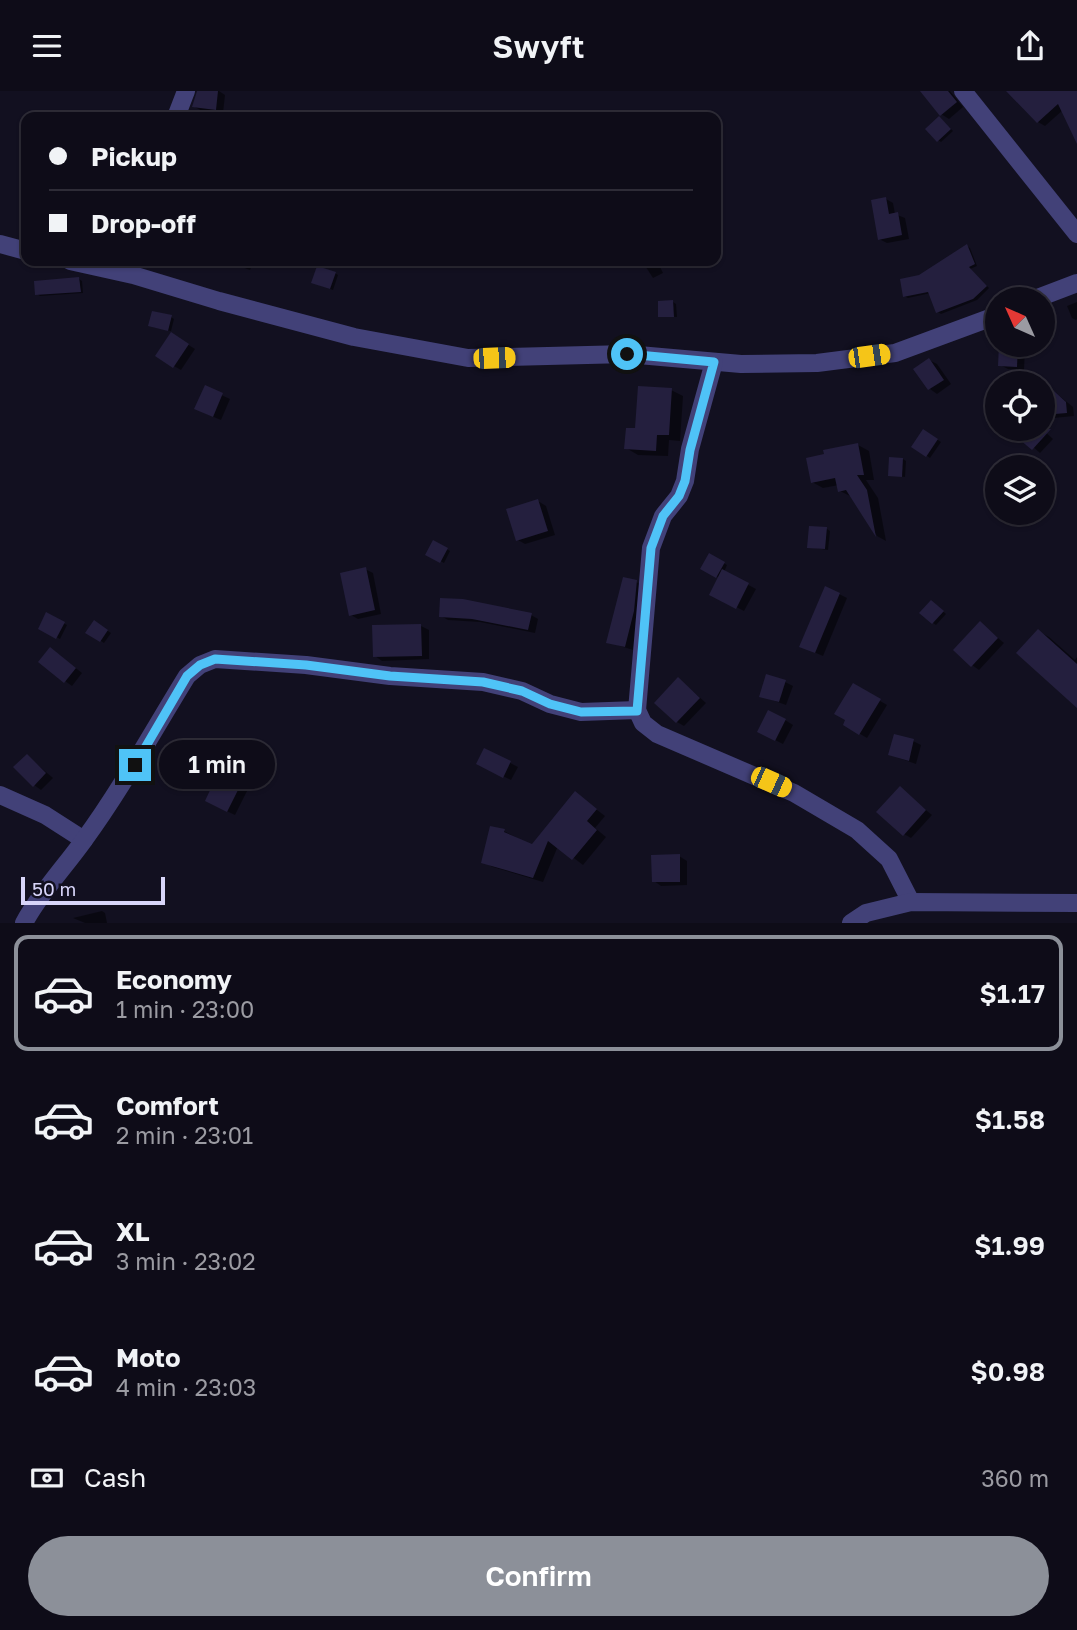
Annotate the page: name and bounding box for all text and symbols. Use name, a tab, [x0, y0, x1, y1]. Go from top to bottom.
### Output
icon: menu	[28, 27, 66, 65]
text: Swyft	[492, 27, 585, 65]
icon: share	[1011, 27, 1049, 65]
text: Pickup	[91, 141, 177, 172]
text: Drop-off	[91, 208, 196, 239]
north arrow	[985, 287, 1055, 357]
map controls	[985, 287, 1055, 525]
route start	[611, 338, 643, 370]
car	[847, 343, 892, 369]
car	[473, 347, 516, 369]
button: locate	[985, 371, 1055, 441]
button: layers	[985, 455, 1055, 525]
callout: 1 min	[160, 741, 275, 789]
route end	[119, 749, 151, 781]
text: 1 min	[188, 750, 246, 778]
car	[748, 764, 795, 800]
scale bar	[21, 874, 164, 906]
text: 50 m	[32, 877, 76, 900]
icon: car	[32, 962, 95, 1025]
text: Economy	[116, 964, 232, 995]
text: $1.17	[980, 978, 1045, 1009]
text: 1 min · 23:00	[116, 995, 254, 1023]
icon: car	[32, 1088, 95, 1151]
text: Comfort	[116, 1090, 219, 1121]
text: $1.58	[975, 1104, 1045, 1135]
text: 2 min · 23:01	[116, 1121, 253, 1149]
icon: car	[32, 1214, 95, 1277]
text: XL	[116, 1216, 150, 1247]
text: $1.99	[974, 1230, 1045, 1261]
text: 3 min · 23:02	[116, 1247, 256, 1275]
icon: car	[32, 1340, 95, 1403]
text: Moto	[116, 1342, 181, 1373]
text: $0.98	[971, 1356, 1045, 1387]
text: 4 min · 23:03	[116, 1373, 256, 1401]
icon: cash	[28, 1459, 66, 1497]
text: Cash	[84, 1462, 146, 1493]
text: 360 m	[981, 1464, 1049, 1492]
button: Confirm	[28, 1536, 1049, 1616]

